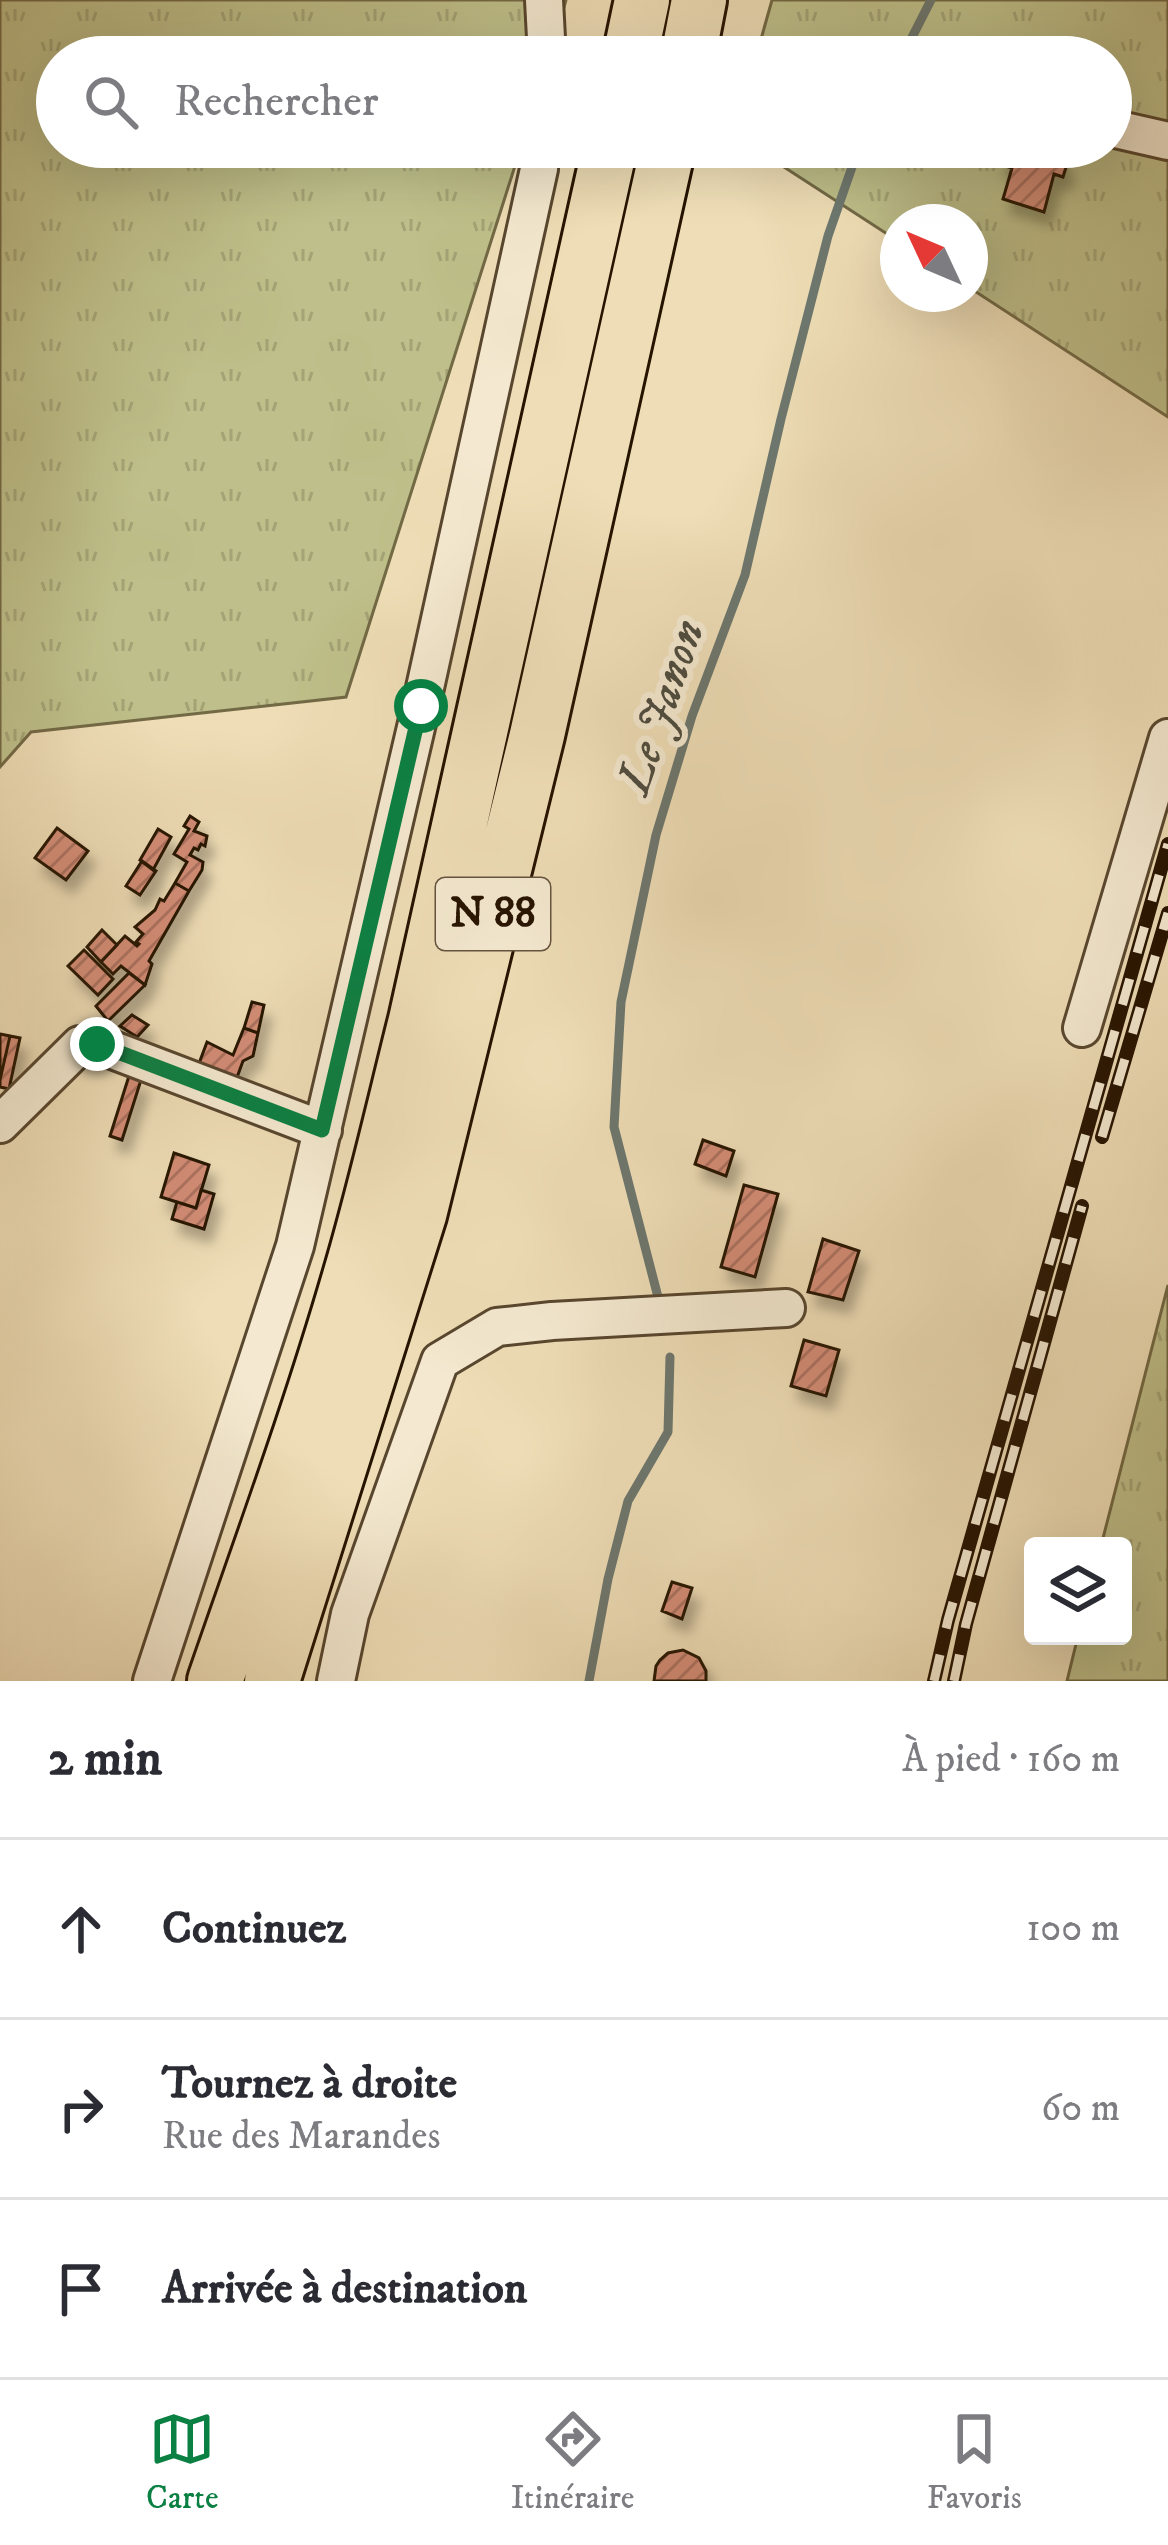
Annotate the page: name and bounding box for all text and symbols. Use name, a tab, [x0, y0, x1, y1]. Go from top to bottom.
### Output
search box	[36, 36, 1132, 168]
icon: search	[78, 69, 144, 135]
text: Rechercher	[174, 74, 379, 130]
north arrow	[880, 204, 988, 312]
water label: Le Janon	[603, 612, 720, 804]
route start	[394, 679, 448, 733]
road number: N 88	[436, 878, 550, 950]
route end	[70, 1017, 124, 1071]
map controls	[1024, 1537, 1132, 1645]
button: layers	[1024, 1537, 1132, 1645]
text: 2 min	[48, 1727, 162, 1791]
text: À pied · 160 m	[902, 1735, 1120, 1784]
icon: ahead	[48, 1896, 114, 1962]
text: Continuez	[162, 1901, 346, 1957]
text: 100 m	[1026, 1904, 1120, 1953]
text: Tournez à droite	[162, 2056, 457, 2112]
icon: right	[48, 2076, 114, 2142]
text: 60 m	[1041, 2084, 1120, 2133]
text: Rue des Marandes	[162, 2112, 440, 2161]
icon: arrive	[48, 2256, 114, 2322]
text: Arrivée à destination	[162, 2261, 527, 2317]
tab: Carte	[146, 2406, 219, 2519]
tab: Itinéraire	[511, 2406, 634, 2519]
tab: Favoris	[927, 2406, 1022, 2519]

